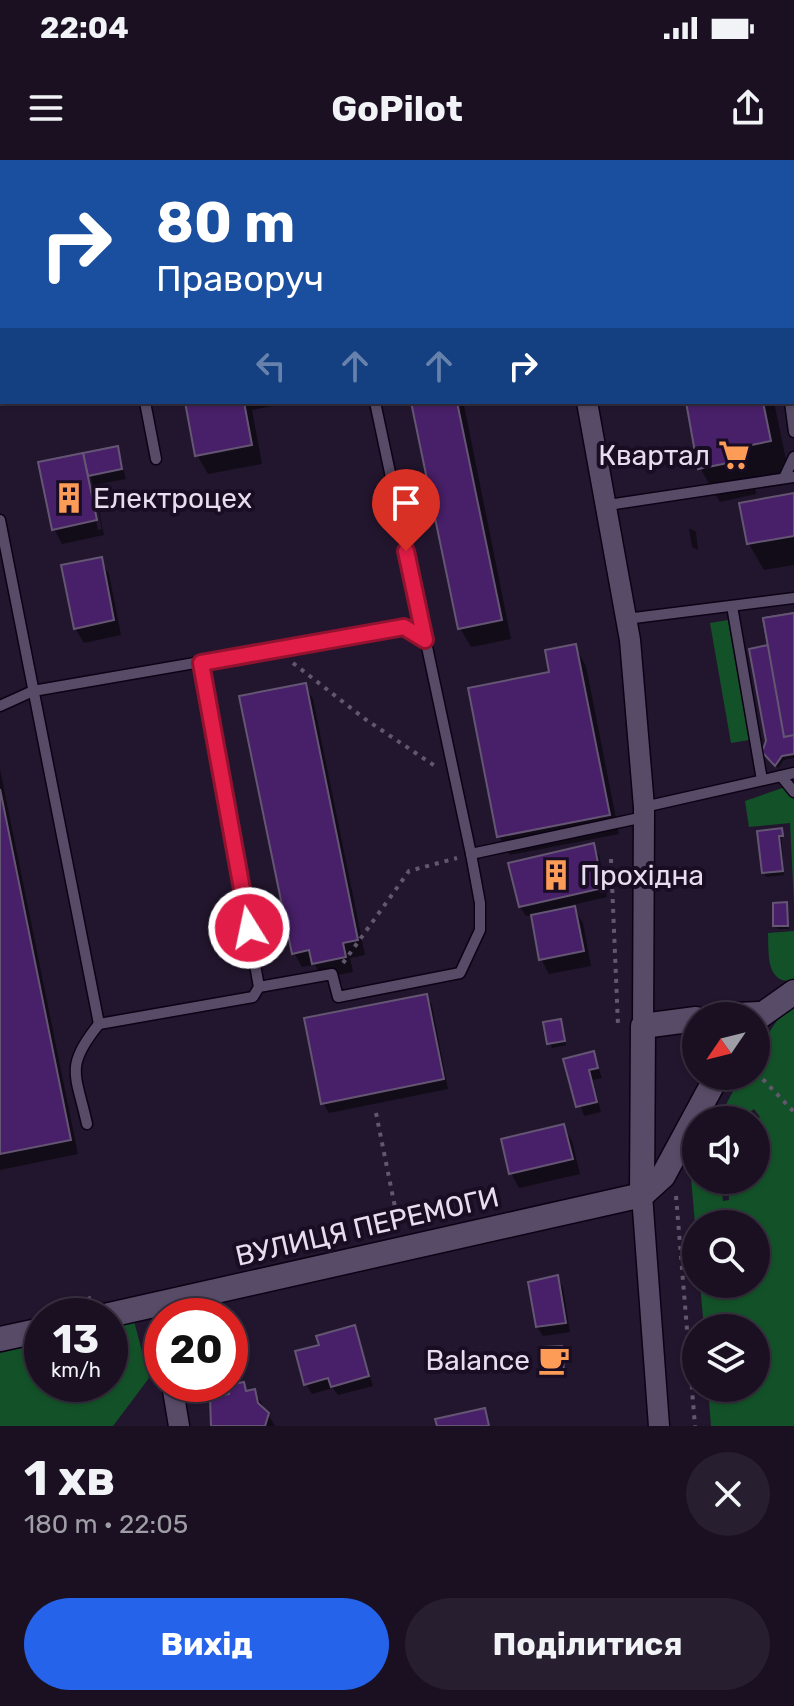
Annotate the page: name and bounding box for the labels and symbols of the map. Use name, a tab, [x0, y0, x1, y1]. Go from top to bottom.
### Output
supermarket icon: Квартал	[717, 438, 751, 472]
place label: Квартал	[598, 439, 710, 472]
pin	[372, 469, 440, 551]
building icon: Електроцех	[52, 481, 86, 515]
place label: Електроцех	[93, 482, 252, 515]
building icon: Прохідна	[539, 858, 573, 892]
place label: Прохідна	[580, 859, 704, 892]
position arrow	[207, 886, 291, 970]
north arrow	[682, 1002, 770, 1090]
street label: ВУЛИЦЯ ПЕРЕМОГИ	[232, 1180, 502, 1273]
speed limit sign: 20	[144, 1298, 248, 1402]
cafe icon: Balance	[537, 1343, 571, 1377]
place label: Balance	[425, 1344, 530, 1377]

